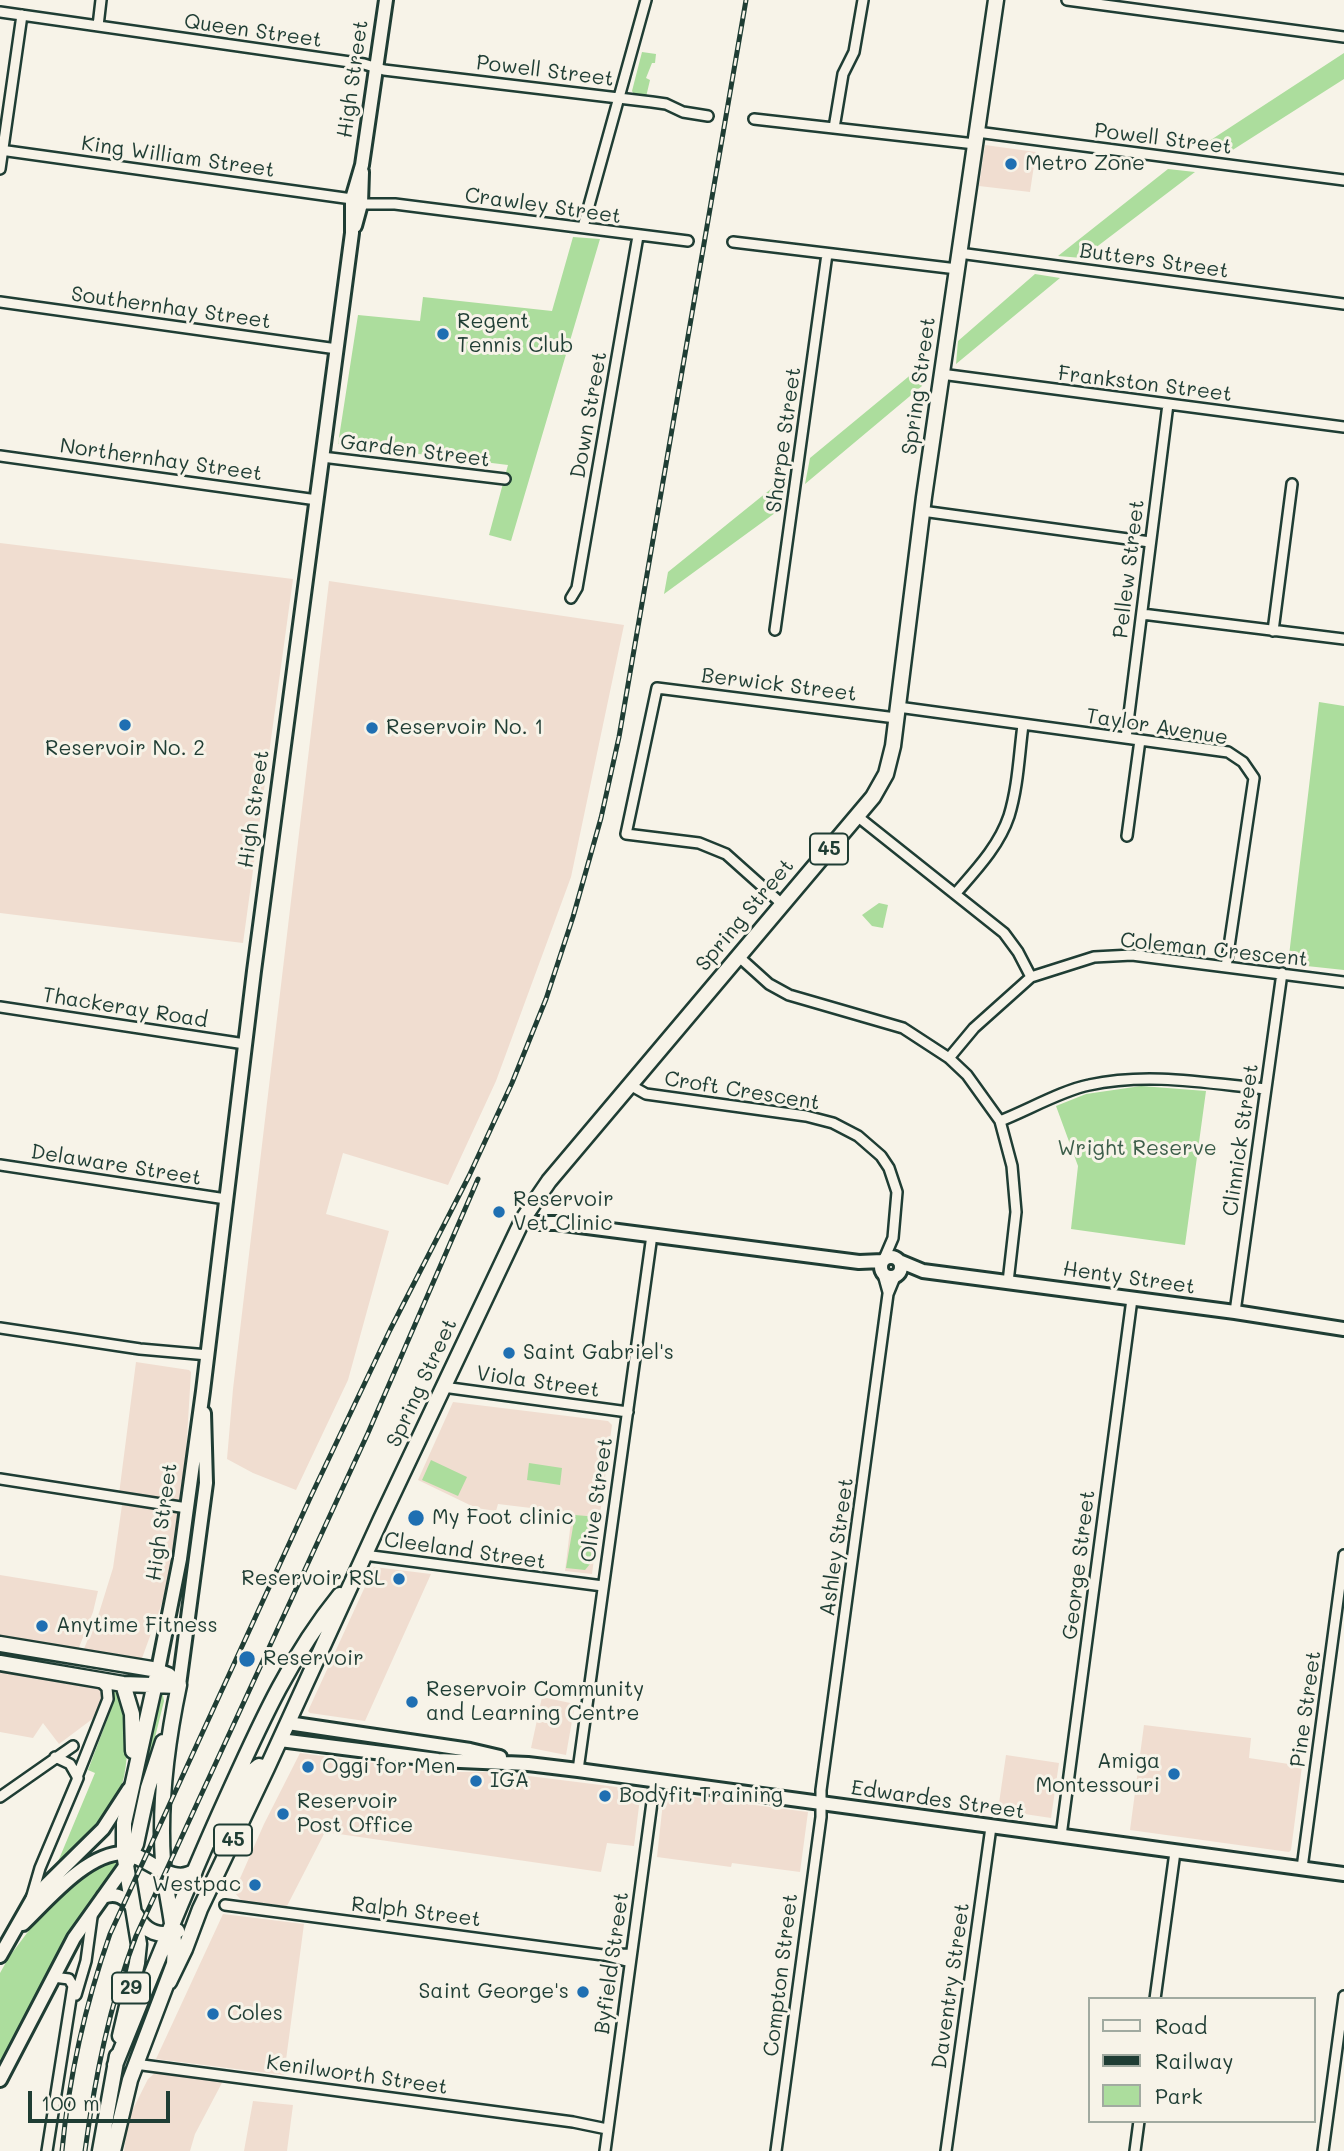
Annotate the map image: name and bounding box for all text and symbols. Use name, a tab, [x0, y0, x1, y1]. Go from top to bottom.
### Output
street label: Queen Street	[182, 9, 324, 53]
street label: High Street	[332, 18, 374, 140]
street label: Powell Street	[475, 50, 615, 92]
street label: Powell Street	[1093, 118, 1233, 160]
street label: King William Street	[80, 131, 276, 183]
place label: Metro Zone	[1025, 151, 1145, 177]
marker: Metro Zone	[1003, 156, 1019, 172]
street label: Crawley Street	[463, 183, 623, 229]
street label: Butters Street	[1078, 238, 1230, 284]
street label: Southernhay Street	[69, 282, 273, 334]
place label: Regent Tennis Club	[457, 309, 573, 359]
street label: Spring Street	[897, 315, 941, 457]
marker: Regent Tennis Club	[435, 326, 451, 342]
street label: Down Street	[565, 350, 613, 480]
street label: Frankston Street	[1056, 361, 1234, 407]
street label: Sharpe Street	[761, 366, 807, 514]
street label: Garden Street	[339, 429, 491, 473]
street label: Northernhay Street	[58, 433, 264, 487]
street label: Pellew Street	[1108, 498, 1150, 640]
street label: Berwick Street	[700, 663, 858, 707]
street label: Taylor Avenue	[1084, 703, 1230, 751]
place label: Reservoir No. 1	[386, 715, 544, 741]
marker: Reservoir No. 2	[117, 717, 133, 733]
marker: Reservoir No. 1	[364, 720, 380, 736]
place label: Reservoir No. 2	[45, 736, 205, 762]
street label: High Street	[233, 748, 275, 870]
road number: 45	[810, 834, 848, 864]
street label: Spring Street	[691, 854, 799, 976]
street label: Coleman Crescent	[1119, 928, 1309, 972]
street label: Thackeray Road	[41, 983, 209, 1033]
street label: Clinnick Street	[1218, 1062, 1264, 1218]
street label: Croft Crescent	[662, 1066, 822, 1116]
park label: Wright Reserve	[1057, 1136, 1217, 1162]
street label: Delaware Street	[29, 1139, 203, 1191]
place label: Reservoir Vet Clinic	[513, 1187, 614, 1237]
marker: Reservoir Vet Clinic	[491, 1204, 507, 1220]
street label: Henty Street	[1061, 1256, 1197, 1300]
street label: Spring Street	[381, 1315, 463, 1451]
place label: Saint Gabriel's	[523, 1340, 674, 1366]
marker: Saint Gabriel's	[501, 1345, 517, 1361]
street label: Viola Street	[475, 1361, 601, 1403]
street label: Olive Street	[576, 1436, 618, 1564]
street label: High Street	[141, 1461, 183, 1583]
street label: Ashley Street	[815, 1476, 859, 1618]
street label: George Street	[1057, 1489, 1101, 1641]
place label: My Foot clinic	[432, 1505, 573, 1531]
marker: My Foot clinic	[406, 1508, 426, 1528]
street label: Cleeland Street	[382, 1527, 548, 1575]
place label: Reservoir RSL	[241, 1566, 385, 1592]
marker: Reservoir RSL	[391, 1571, 407, 1587]
place label: Anytime Fitness	[56, 1613, 218, 1639]
marker: Anytime Fitness	[34, 1618, 50, 1634]
place label: Reservoir	[263, 1646, 364, 1672]
marker: Reservoir	[237, 1649, 257, 1669]
street label: Pine Street	[1285, 1649, 1327, 1769]
place label: Reservoir Community and Learning Centre	[426, 1677, 644, 1727]
marker: Reservoir Community and Learning Centre	[404, 1694, 420, 1710]
place label: Amiga Montessouri	[1036, 1749, 1160, 1799]
place label: Oggi for Men	[322, 1754, 455, 1780]
marker: Oggi for Men	[300, 1759, 316, 1775]
marker: Amiga Montessouri	[1166, 1766, 1182, 1782]
place label: IGA	[490, 1768, 529, 1794]
marker: IGA	[468, 1773, 484, 1789]
street label: Edwardes Street	[849, 1775, 1027, 1825]
place label: Bodyfit Training	[619, 1783, 783, 1809]
marker: Bodyfit Training	[597, 1788, 613, 1804]
place label: Reservoir Post Office	[297, 1789, 413, 1839]
marker: Reservoir Post Office	[275, 1806, 291, 1822]
road number: 45	[214, 1824, 252, 1856]
place label: Westpac	[152, 1872, 241, 1898]
marker: Westpac	[247, 1877, 263, 1893]
street label: Byfield Street	[590, 1890, 634, 2036]
street label: Ralph Street	[350, 1892, 482, 1932]
street label: Compton Street	[758, 1892, 804, 2058]
street label: Daventry Street	[927, 1901, 975, 2071]
road number: 29	[112, 1972, 150, 2004]
place label: Saint George's	[418, 1979, 569, 2005]
marker: Saint George's	[575, 1984, 591, 2000]
legend	[1088, 1997, 1316, 2123]
place label: Coles	[227, 2001, 283, 2027]
marker: Coles	[205, 2006, 221, 2022]
text: Road	[1155, 2012, 1207, 2039]
text: Railway	[1155, 2047, 1234, 2074]
street label: Kenilworth Street	[265, 2050, 449, 2100]
scale bar	[32, 2078, 173, 2122]
text: Park	[1155, 2082, 1203, 2109]
text: 100 m	[41, 2089, 100, 2116]

